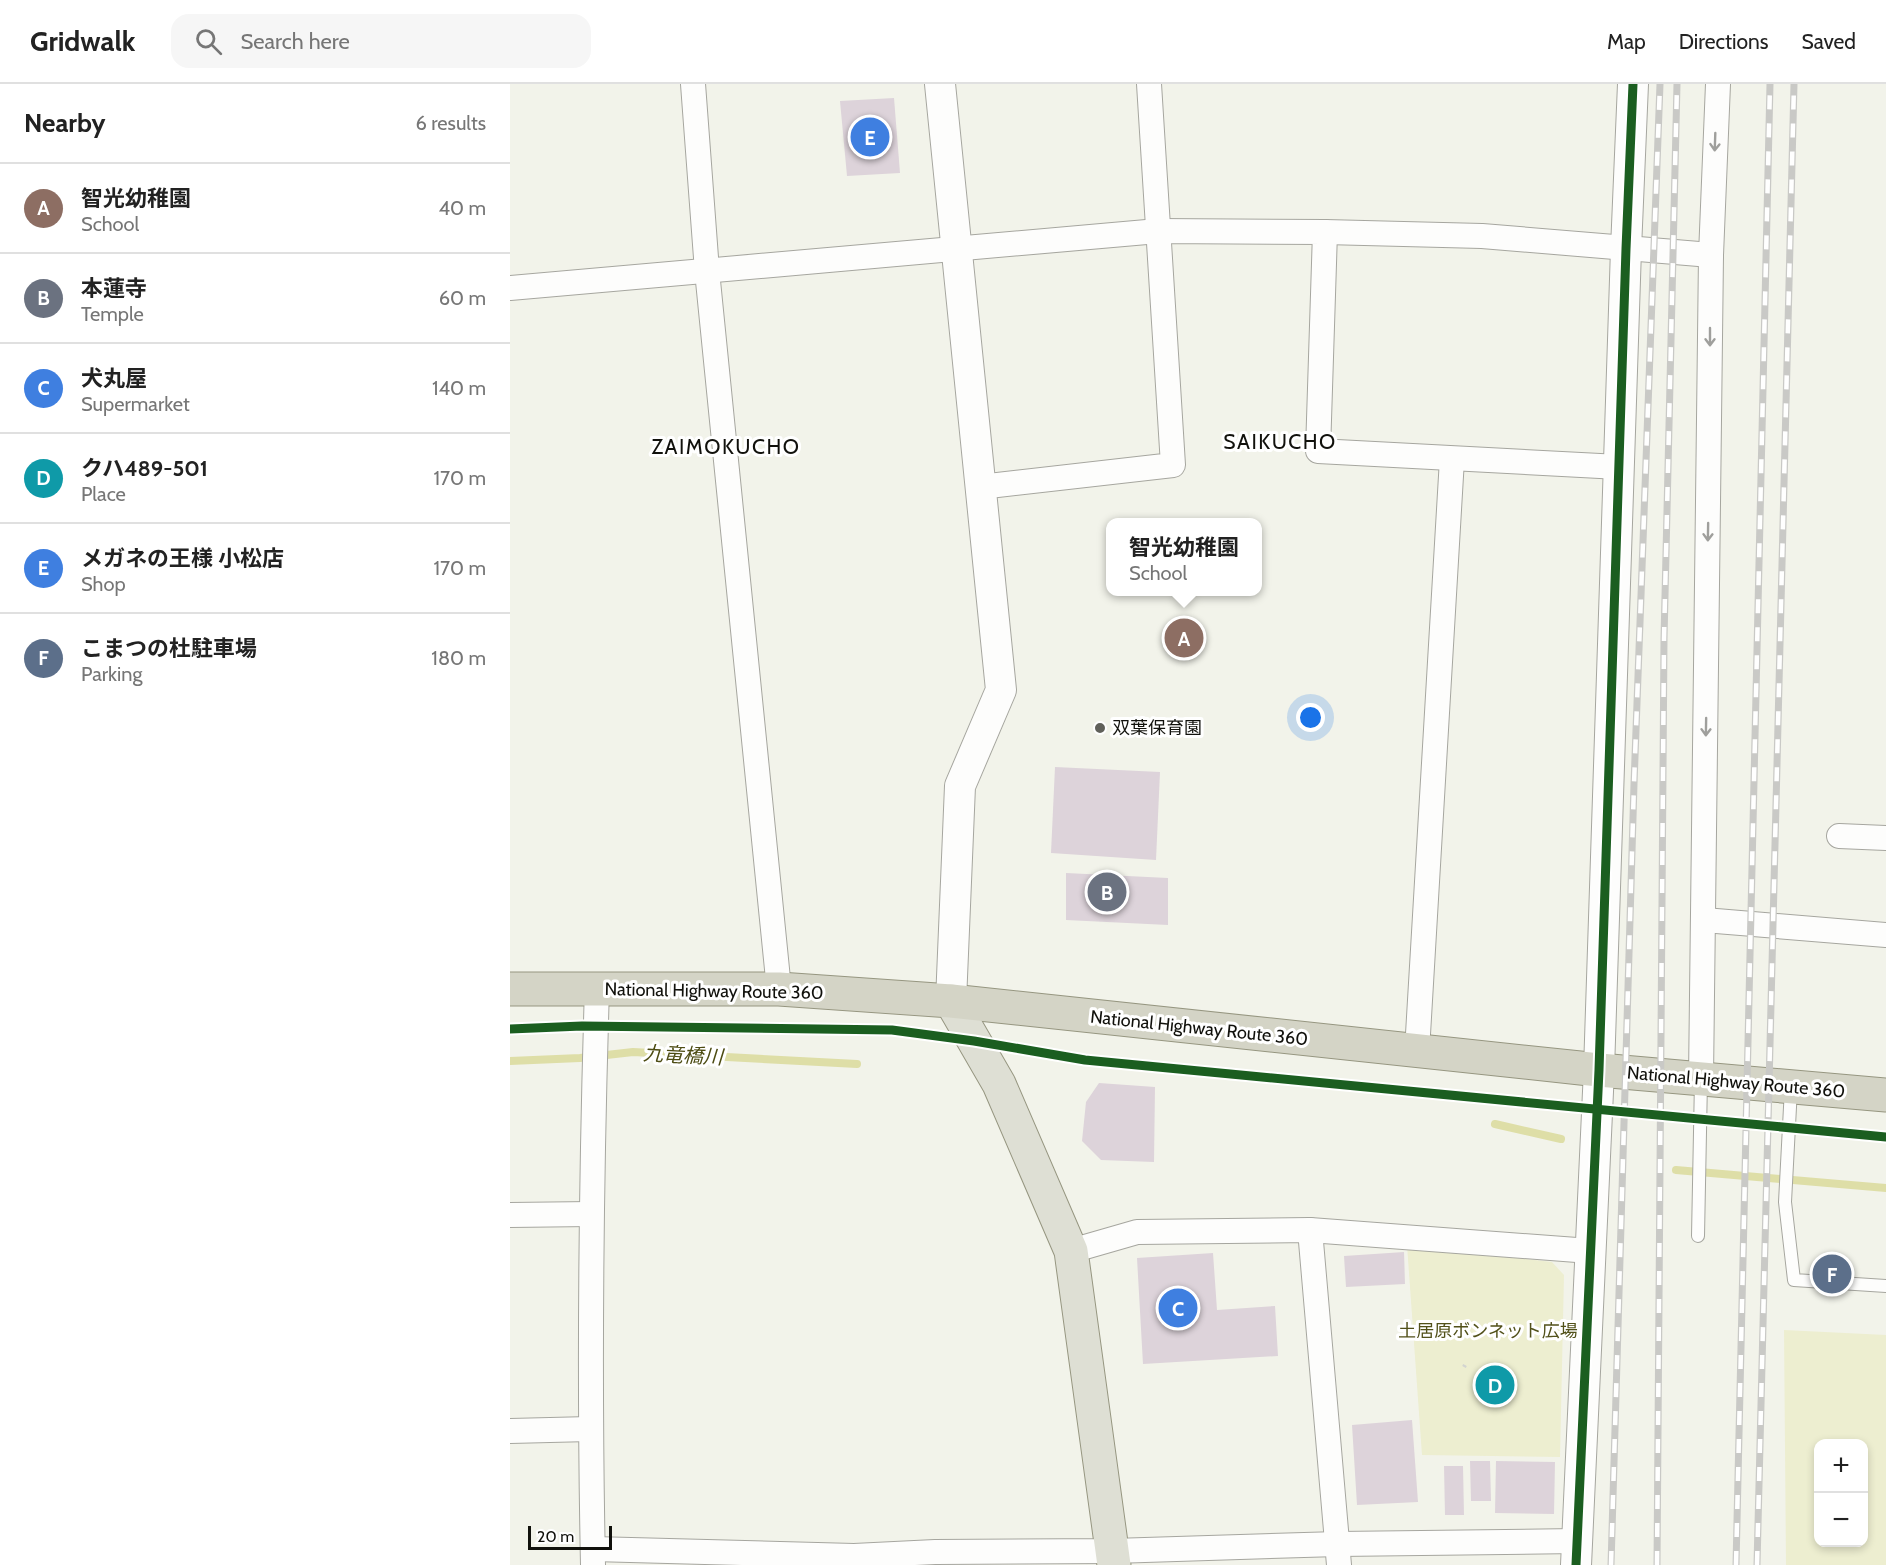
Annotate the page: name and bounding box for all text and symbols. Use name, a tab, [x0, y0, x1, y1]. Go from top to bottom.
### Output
search box	[171, 14, 591, 68]
text: Gridwalk	[30, 24, 135, 58]
icon: search	[192, 25, 225, 58]
text: Search here	[240, 28, 350, 55]
text: Map	[1607, 29, 1646, 54]
text: Directions	[1679, 29, 1768, 54]
text: Saved	[1801, 29, 1856, 54]
text: Nearby	[24, 107, 105, 139]
text: 6 results	[415, 111, 486, 135]
pin: E	[850, 115, 890, 160]
one-way arrow	[1710, 132, 1721, 152]
text: 智光幼稚園	[81, 185, 191, 212]
text: A	[37, 196, 50, 220]
text: 40 m	[438, 196, 486, 220]
text: School	[81, 212, 139, 236]
text: 本蓮寺	[81, 275, 147, 302]
text: B	[37, 286, 50, 310]
text: 60 m	[439, 286, 486, 310]
text: Temple	[81, 302, 144, 326]
one-way arrow	[1704, 327, 1716, 347]
text: 犬丸屋	[81, 365, 147, 392]
text: C	[37, 376, 50, 400]
text: 140 m	[432, 376, 486, 400]
text: Supermarket	[81, 392, 190, 416]
district label: SAIKUCHO	[1223, 429, 1337, 454]
district label: ZAIMOKUCHO	[652, 434, 800, 459]
text: クハ489-501	[81, 455, 208, 482]
text: D	[36, 466, 51, 490]
text: 170 m	[434, 466, 486, 490]
text: Place	[81, 482, 126, 506]
popup	[1106, 518, 1262, 596]
one-way arrow	[1702, 522, 1714, 542]
text: 智光幼稚園	[1129, 534, 1239, 561]
text: メガネの王様 小松店	[81, 545, 284, 572]
text: E	[38, 556, 49, 580]
text: 170 m	[434, 556, 486, 580]
text: School	[1129, 561, 1187, 585]
text: Shop	[81, 572, 126, 596]
pin: A	[1164, 616, 1204, 660]
text: こまつの杜駐車場	[81, 635, 257, 662]
text: F	[38, 646, 49, 670]
text: 180 m	[431, 646, 486, 670]
text: Parking	[81, 662, 142, 686]
your location	[1296, 703, 1325, 732]
place label: 双葉保育園	[1112, 717, 1202, 739]
one-way arrow	[1700, 717, 1712, 737]
marker: 双葉保育園	[1093, 721, 1107, 735]
pin: B	[1088, 870, 1126, 914]
street label: National Highway Route 360	[604, 978, 824, 1004]
street label: National Highway Route 360	[1089, 1006, 1309, 1050]
water label: 九竜橋川	[642, 1041, 726, 1069]
street label: National Highway Route 360	[1626, 1062, 1846, 1102]
pin: F	[1812, 1252, 1852, 1296]
pin: C	[1158, 1286, 1198, 1330]
park label: 土居原ボンネット広場	[1398, 1320, 1578, 1342]
pin: D	[1476, 1362, 1514, 1408]
map controls	[1814, 1439, 1868, 1547]
button: +	[1814, 1439, 1868, 1493]
button: −	[1814, 1493, 1868, 1547]
scale bar	[528, 1523, 612, 1550]
text: 20 m	[537, 1527, 574, 1546]

